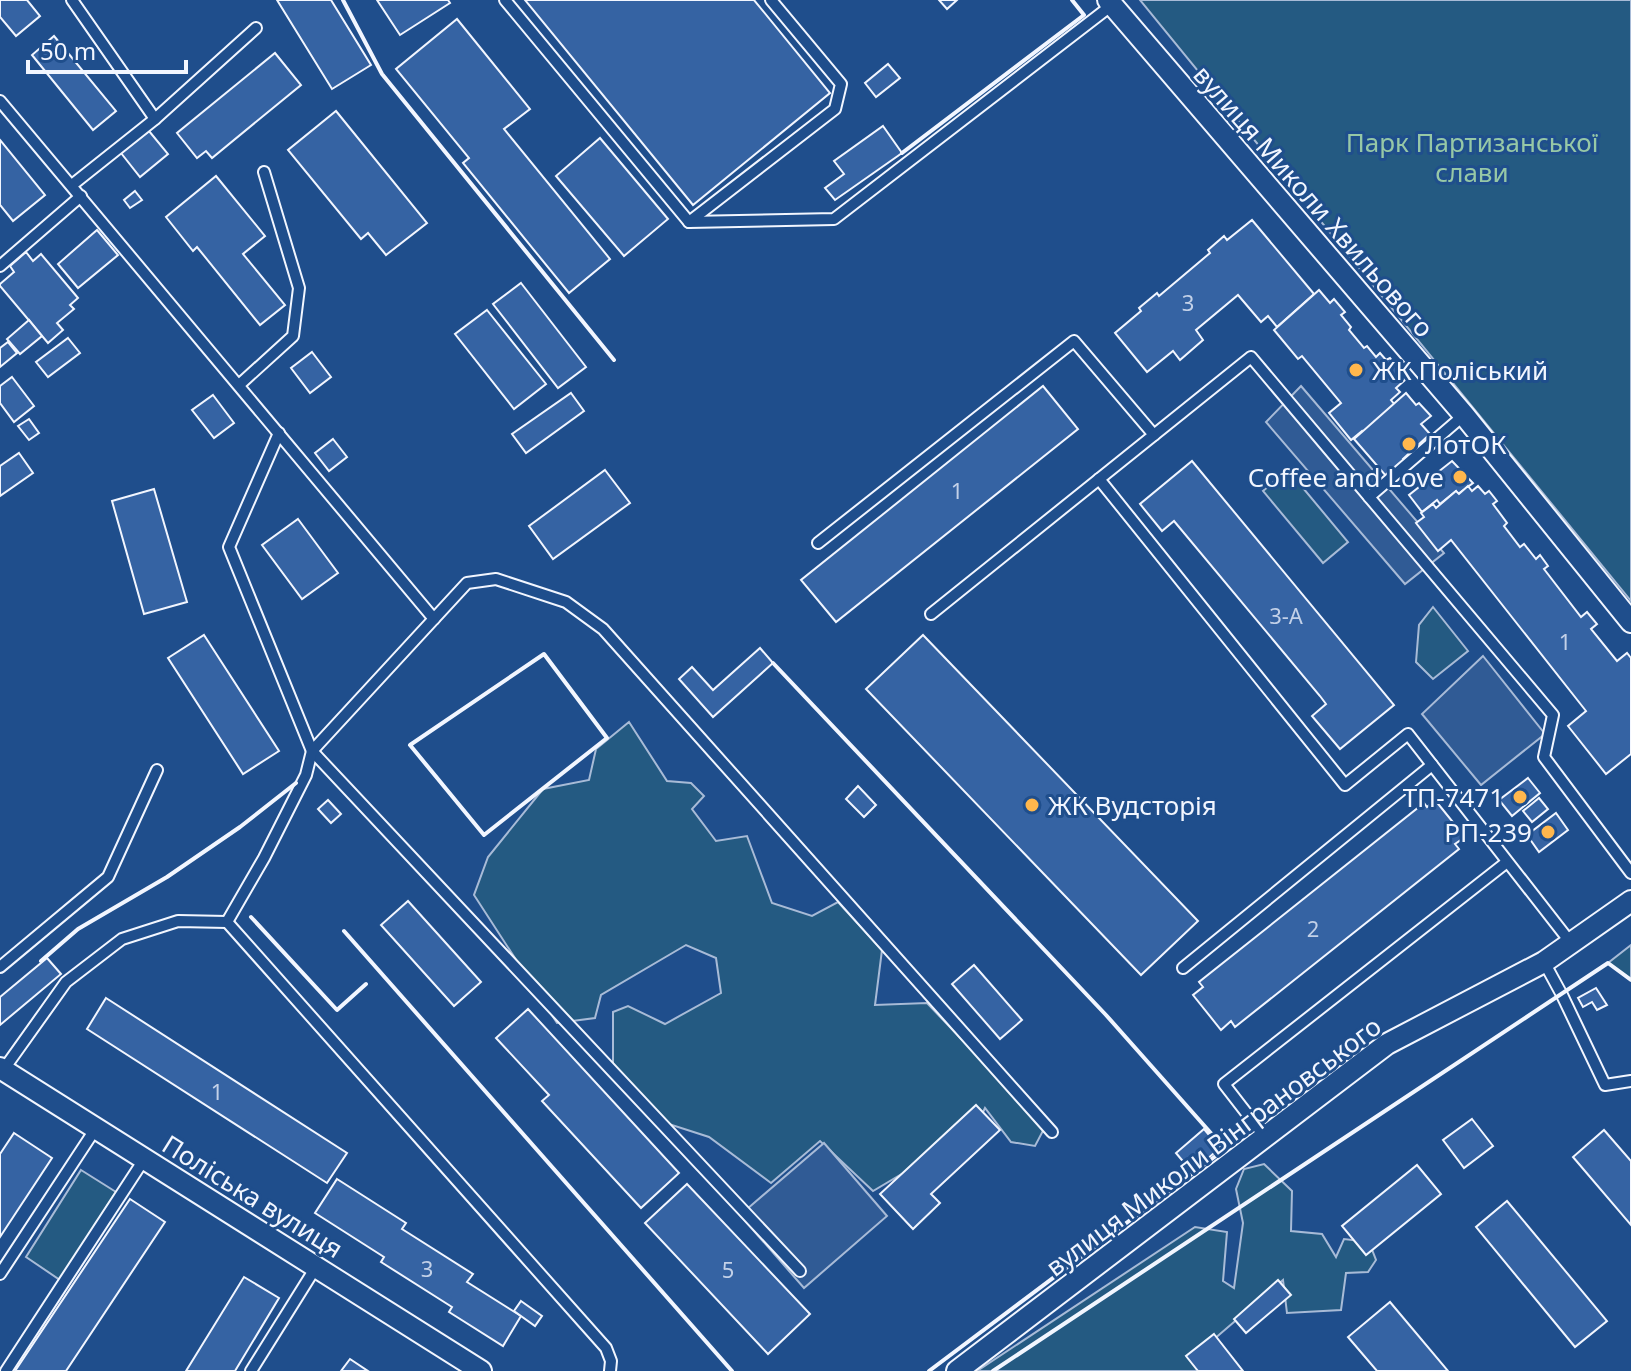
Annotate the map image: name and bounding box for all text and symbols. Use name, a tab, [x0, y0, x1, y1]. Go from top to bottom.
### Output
scale bar	[28, 24, 186, 74]
text: 50 m	[40, 34, 96, 67]
street label: вулиця Миколи Хвильового	[1186, 57, 1442, 345]
park label: Парк Партизанської слави	[1346, 124, 1599, 190]
house number: 3	[1182, 287, 1194, 317]
place label: ЖК Поліський	[1372, 352, 1548, 388]
marker: ЖК Поліський	[1347, 361, 1365, 379]
place label: ЛотОК	[1425, 426, 1506, 462]
marker: ЛотОК	[1400, 435, 1418, 453]
place label: Coffee and Love	[1248, 459, 1444, 495]
marker: Coffee and Love	[1451, 468, 1469, 486]
house number: 1	[951, 475, 963, 505]
house number: 3-А	[1269, 600, 1304, 630]
house number: 1	[1559, 626, 1571, 656]
place label: ТП-7471	[1403, 779, 1504, 815]
place label: ЖК Вудсторія	[1048, 787, 1217, 823]
marker: ТП-7471	[1511, 788, 1529, 806]
marker: ЖК Вудсторія	[1023, 796, 1041, 814]
place label: РП-239	[1444, 814, 1532, 850]
marker: РП-239	[1539, 823, 1557, 841]
house number: 2	[1307, 913, 1319, 943]
street label: вулиця Миколи Вінграновського	[1038, 1008, 1388, 1284]
house number: 1	[211, 1076, 223, 1106]
street label: Поліська вулиця	[156, 1126, 350, 1266]
house number: 3	[421, 1253, 433, 1283]
house number: 5	[722, 1254, 734, 1284]

